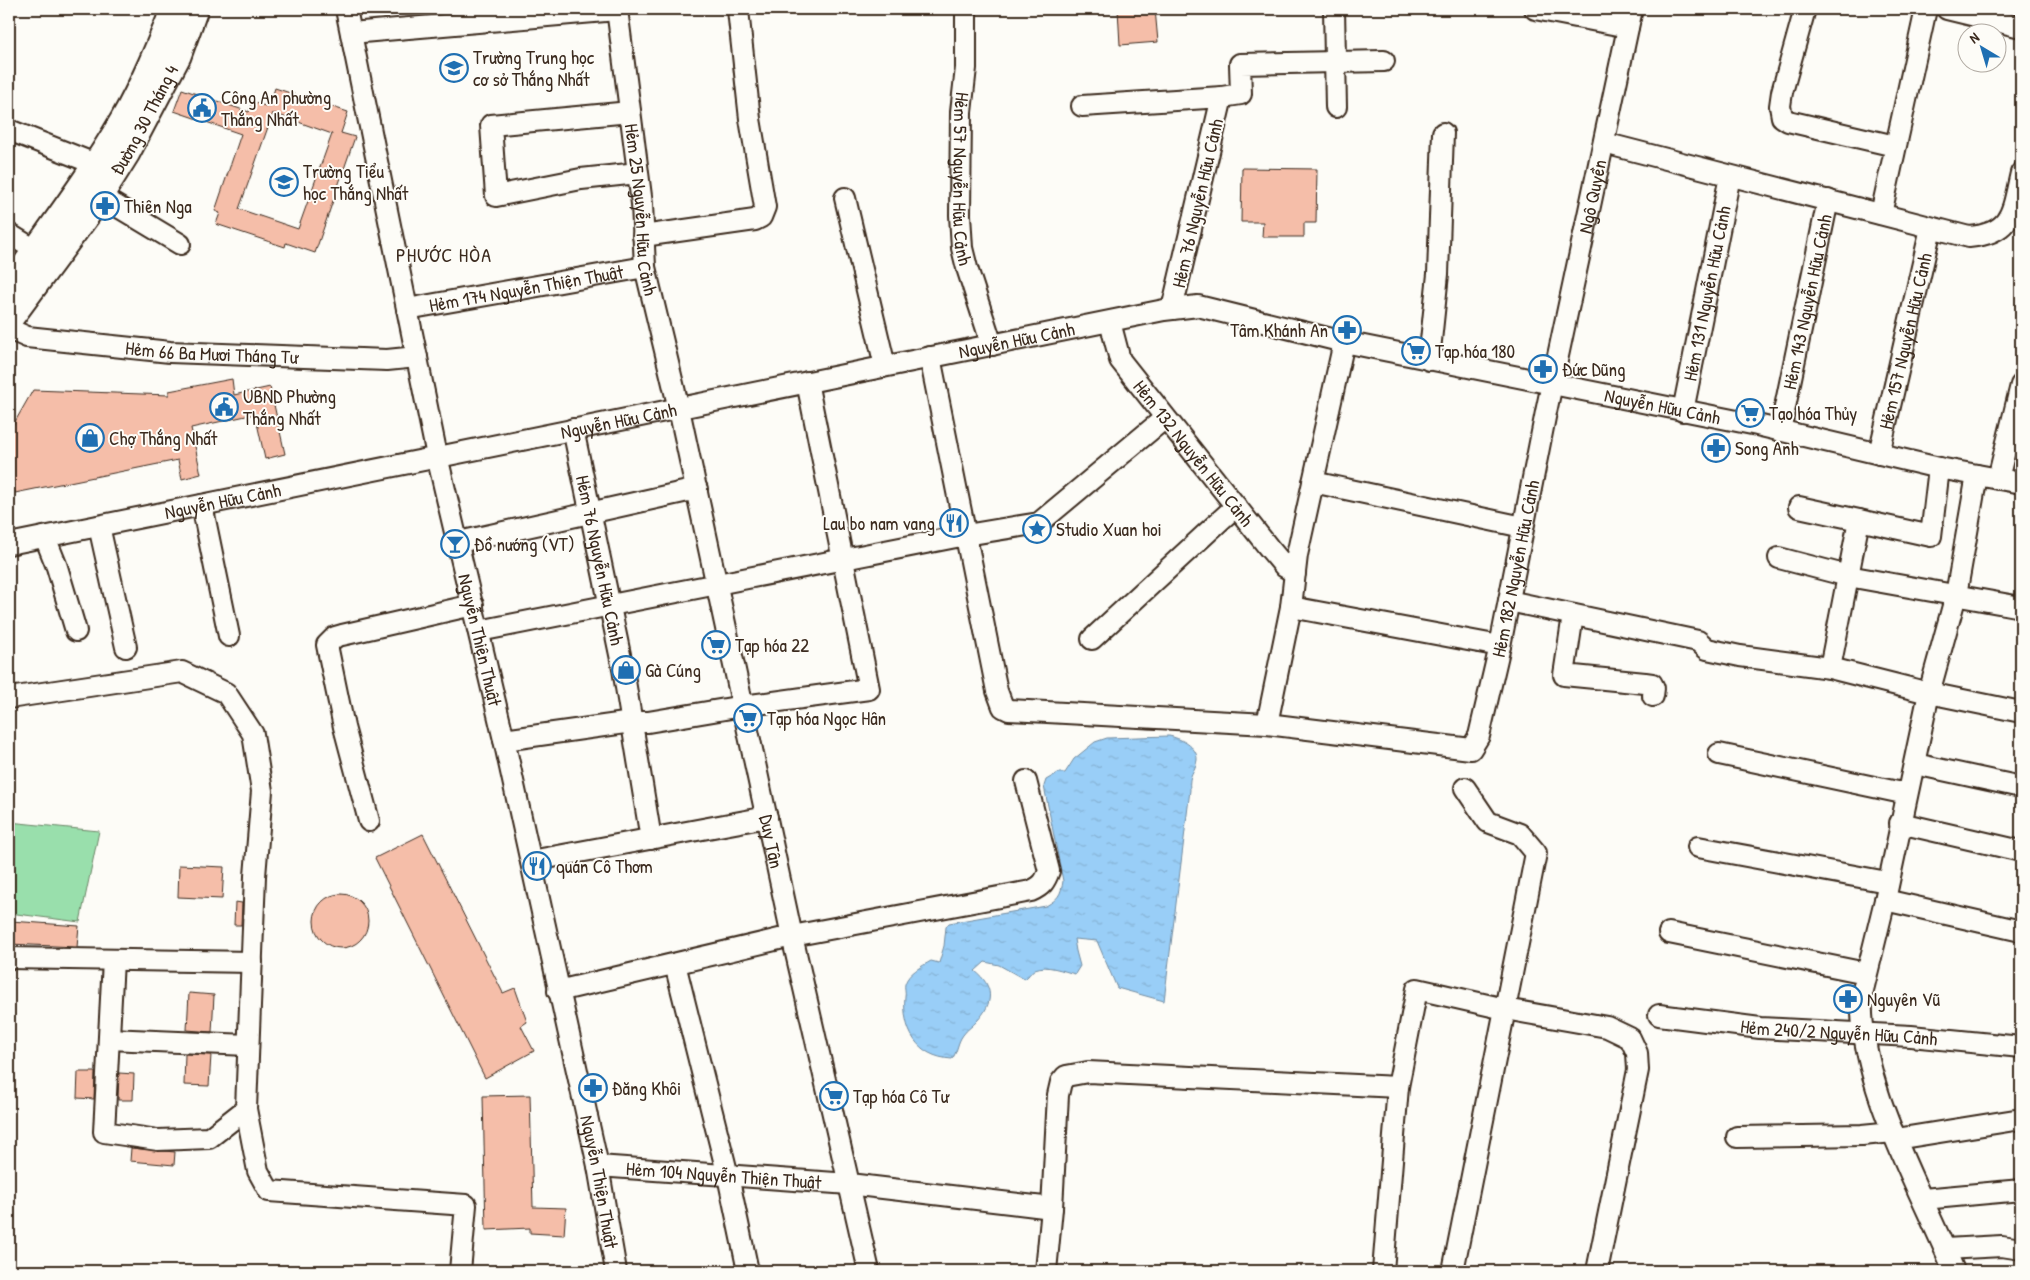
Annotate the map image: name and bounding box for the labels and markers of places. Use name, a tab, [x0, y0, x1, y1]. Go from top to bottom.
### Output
place label: Trường Trung học cơ sở Thắng Nhất	[473, 44, 595, 92]
school or university icon: Trường Trung học cơ sở Thắng Nhất	[439, 53, 469, 83]
place label: Công An phường Thắng Nhất	[221, 84, 331, 132]
public building icon: Công An phường Thắng Nhất	[187, 93, 217, 123]
place label: Trường Tiểu học Thắng Nhất	[303, 158, 409, 206]
school or university icon: Trường Tiểu học Thắng Nhất	[269, 167, 299, 197]
pharmacy icon: Thiên Nga	[90, 191, 120, 221]
place label: Thiên Nga	[124, 193, 192, 219]
pharmacy icon: Tâm Khánh An	[1332, 315, 1362, 345]
place label: Tâm Khánh An	[1230, 317, 1328, 343]
supermarket icon: Tạp hóa 180	[1401, 336, 1431, 366]
place label: Tạp hóa 180	[1435, 338, 1515, 364]
pharmacy icon: Đức Dũng	[1528, 354, 1558, 384]
place label: Đức Dũng	[1562, 356, 1625, 382]
place label: UBND Phường Thắng Nhất	[243, 383, 336, 431]
public building icon: UBND Phường Thắng Nhất	[209, 392, 239, 422]
supermarket icon: Tạo hóa Thủy	[1735, 398, 1765, 428]
place label: Tạo hóa Thủy	[1769, 400, 1857, 426]
shop icon: Chợ Thắng Nhất	[75, 423, 105, 453]
place label: Chợ Thắng Nhất	[109, 425, 218, 451]
pharmacy icon: Song Anh	[1701, 433, 1731, 463]
place label: Song Anh	[1735, 435, 1799, 461]
restaurant icon: Lau bo nam vang	[939, 508, 969, 538]
place label: Lau bo nam vang	[823, 510, 935, 536]
place icon: Studio Xuan hoi	[1022, 514, 1052, 544]
place label: Studio Xuan hoi	[1056, 516, 1162, 542]
bar icon: Đồ nướng (VT)	[440, 529, 470, 559]
place label: Đồ nướng (VT)	[474, 531, 575, 557]
supermarket icon: Tạp hóa 22	[701, 630, 731, 660]
place label: Tạp hóa 22	[735, 632, 809, 658]
shop icon: Gà Cúng	[611, 655, 641, 685]
place label: Gà Cúng	[645, 657, 701, 683]
supermarket icon: Tạp hóa Ngọc Hân	[733, 703, 763, 733]
place label: Tạp hóa Ngọc Hân	[767, 705, 886, 731]
restaurant icon: quán Cô Thơm	[522, 851, 552, 881]
place label: quán Cô Thơm	[556, 853, 653, 879]
pharmacy icon: Nguyên Vũ	[1833, 984, 1863, 1014]
place label: Nguyên Vũ	[1867, 986, 1940, 1012]
pharmacy icon: Đăng Khôi	[578, 1073, 608, 1103]
place label: Đăng Khôi	[612, 1075, 681, 1101]
supermarket icon: Tạp hóa Cô Tư	[819, 1081, 849, 1111]
place label: Tạp hóa Cô Tư	[853, 1083, 950, 1109]

